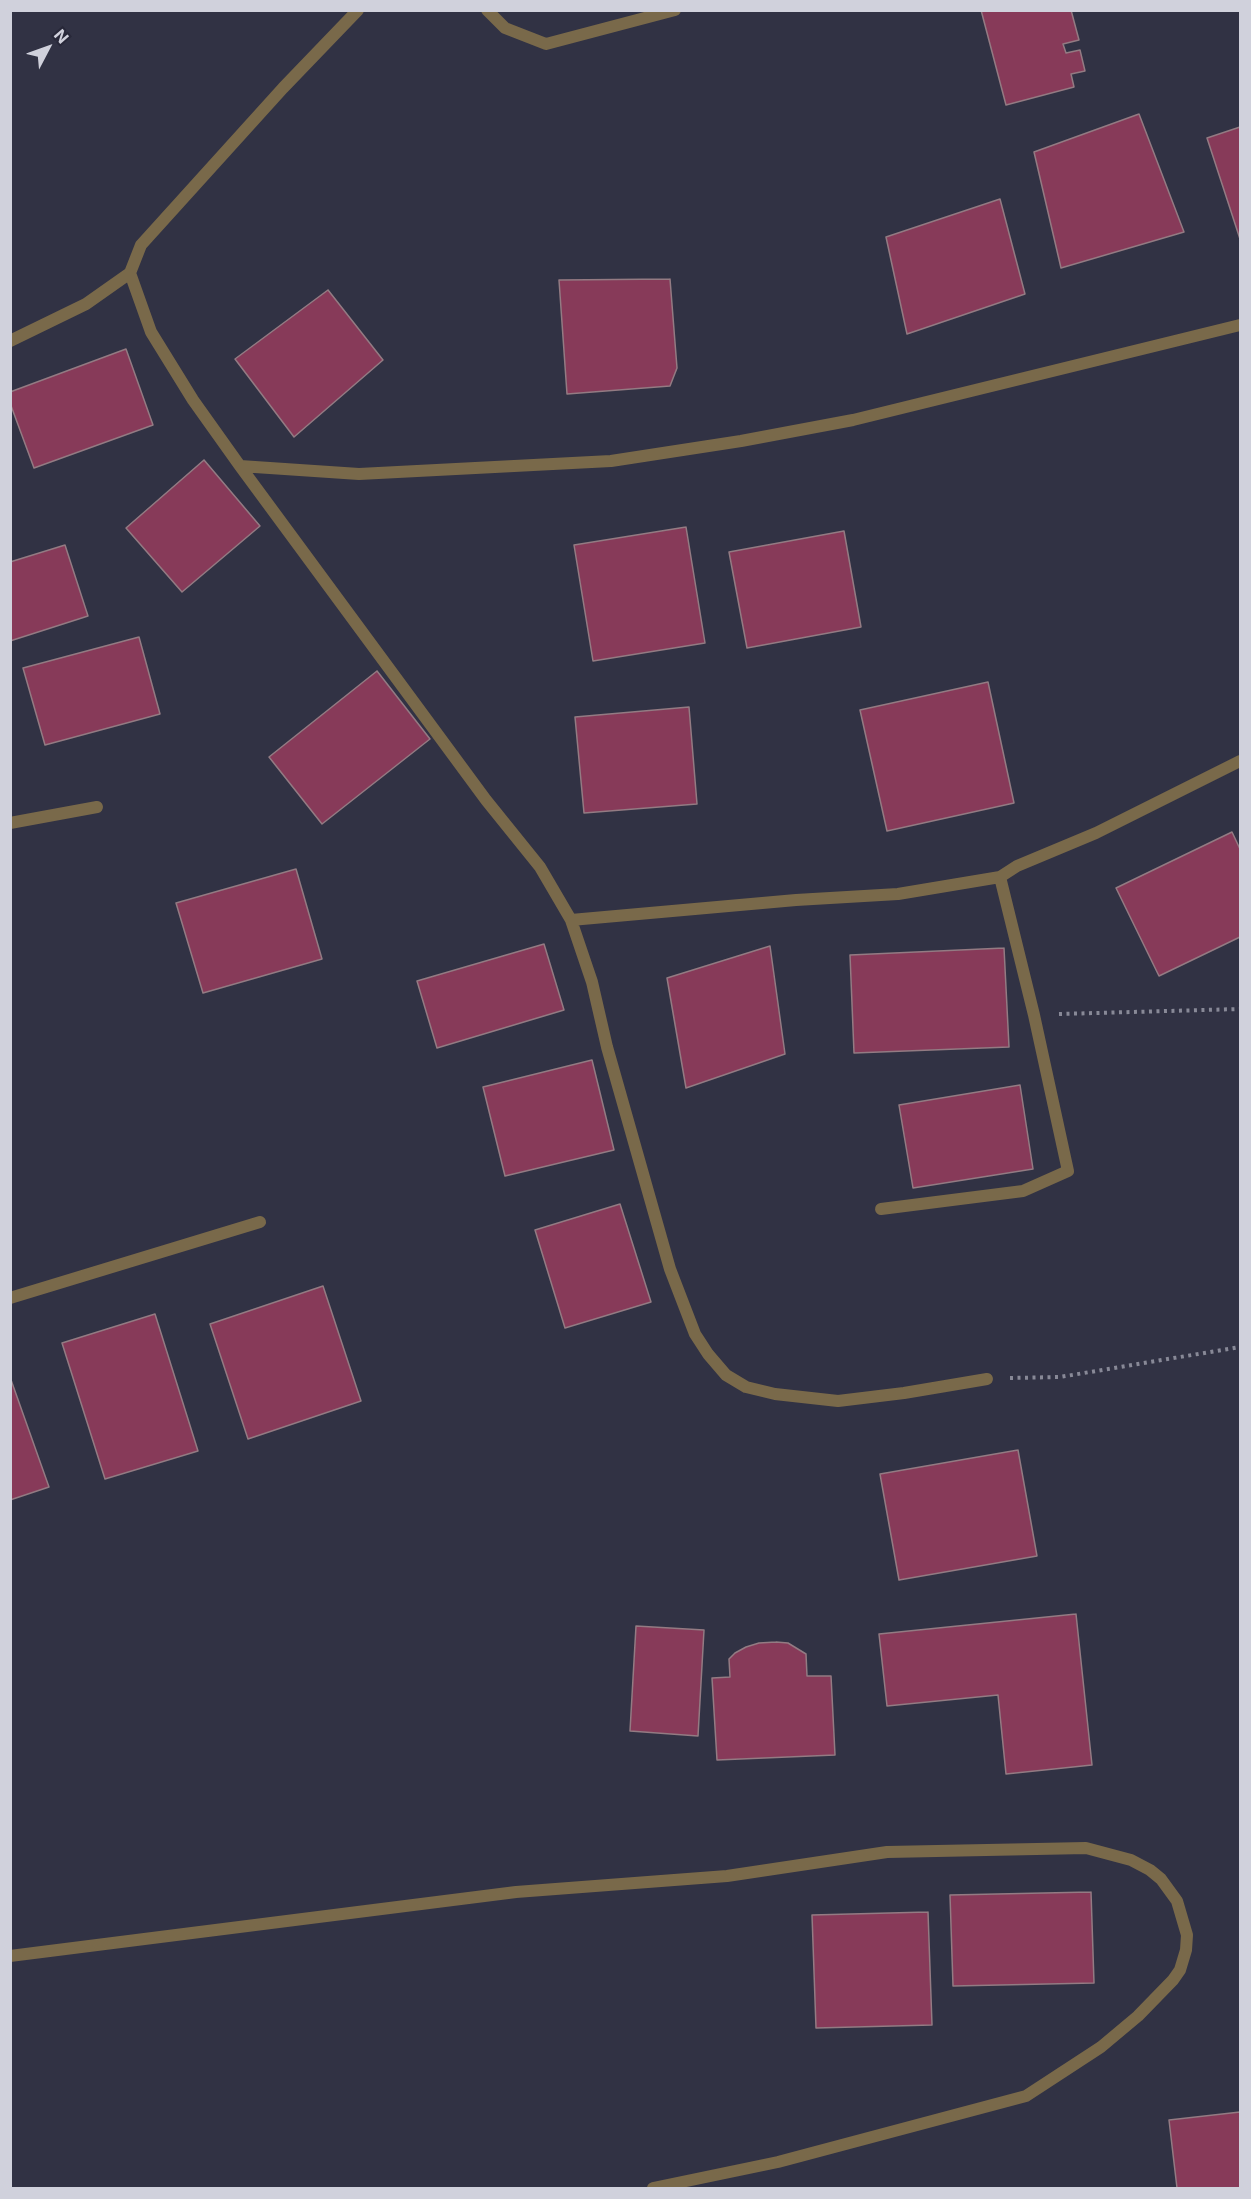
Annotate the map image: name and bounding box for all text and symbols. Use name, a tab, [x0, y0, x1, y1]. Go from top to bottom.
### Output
north arrow	[18, 18, 78, 78]
text: N	[50, 25, 73, 47]

